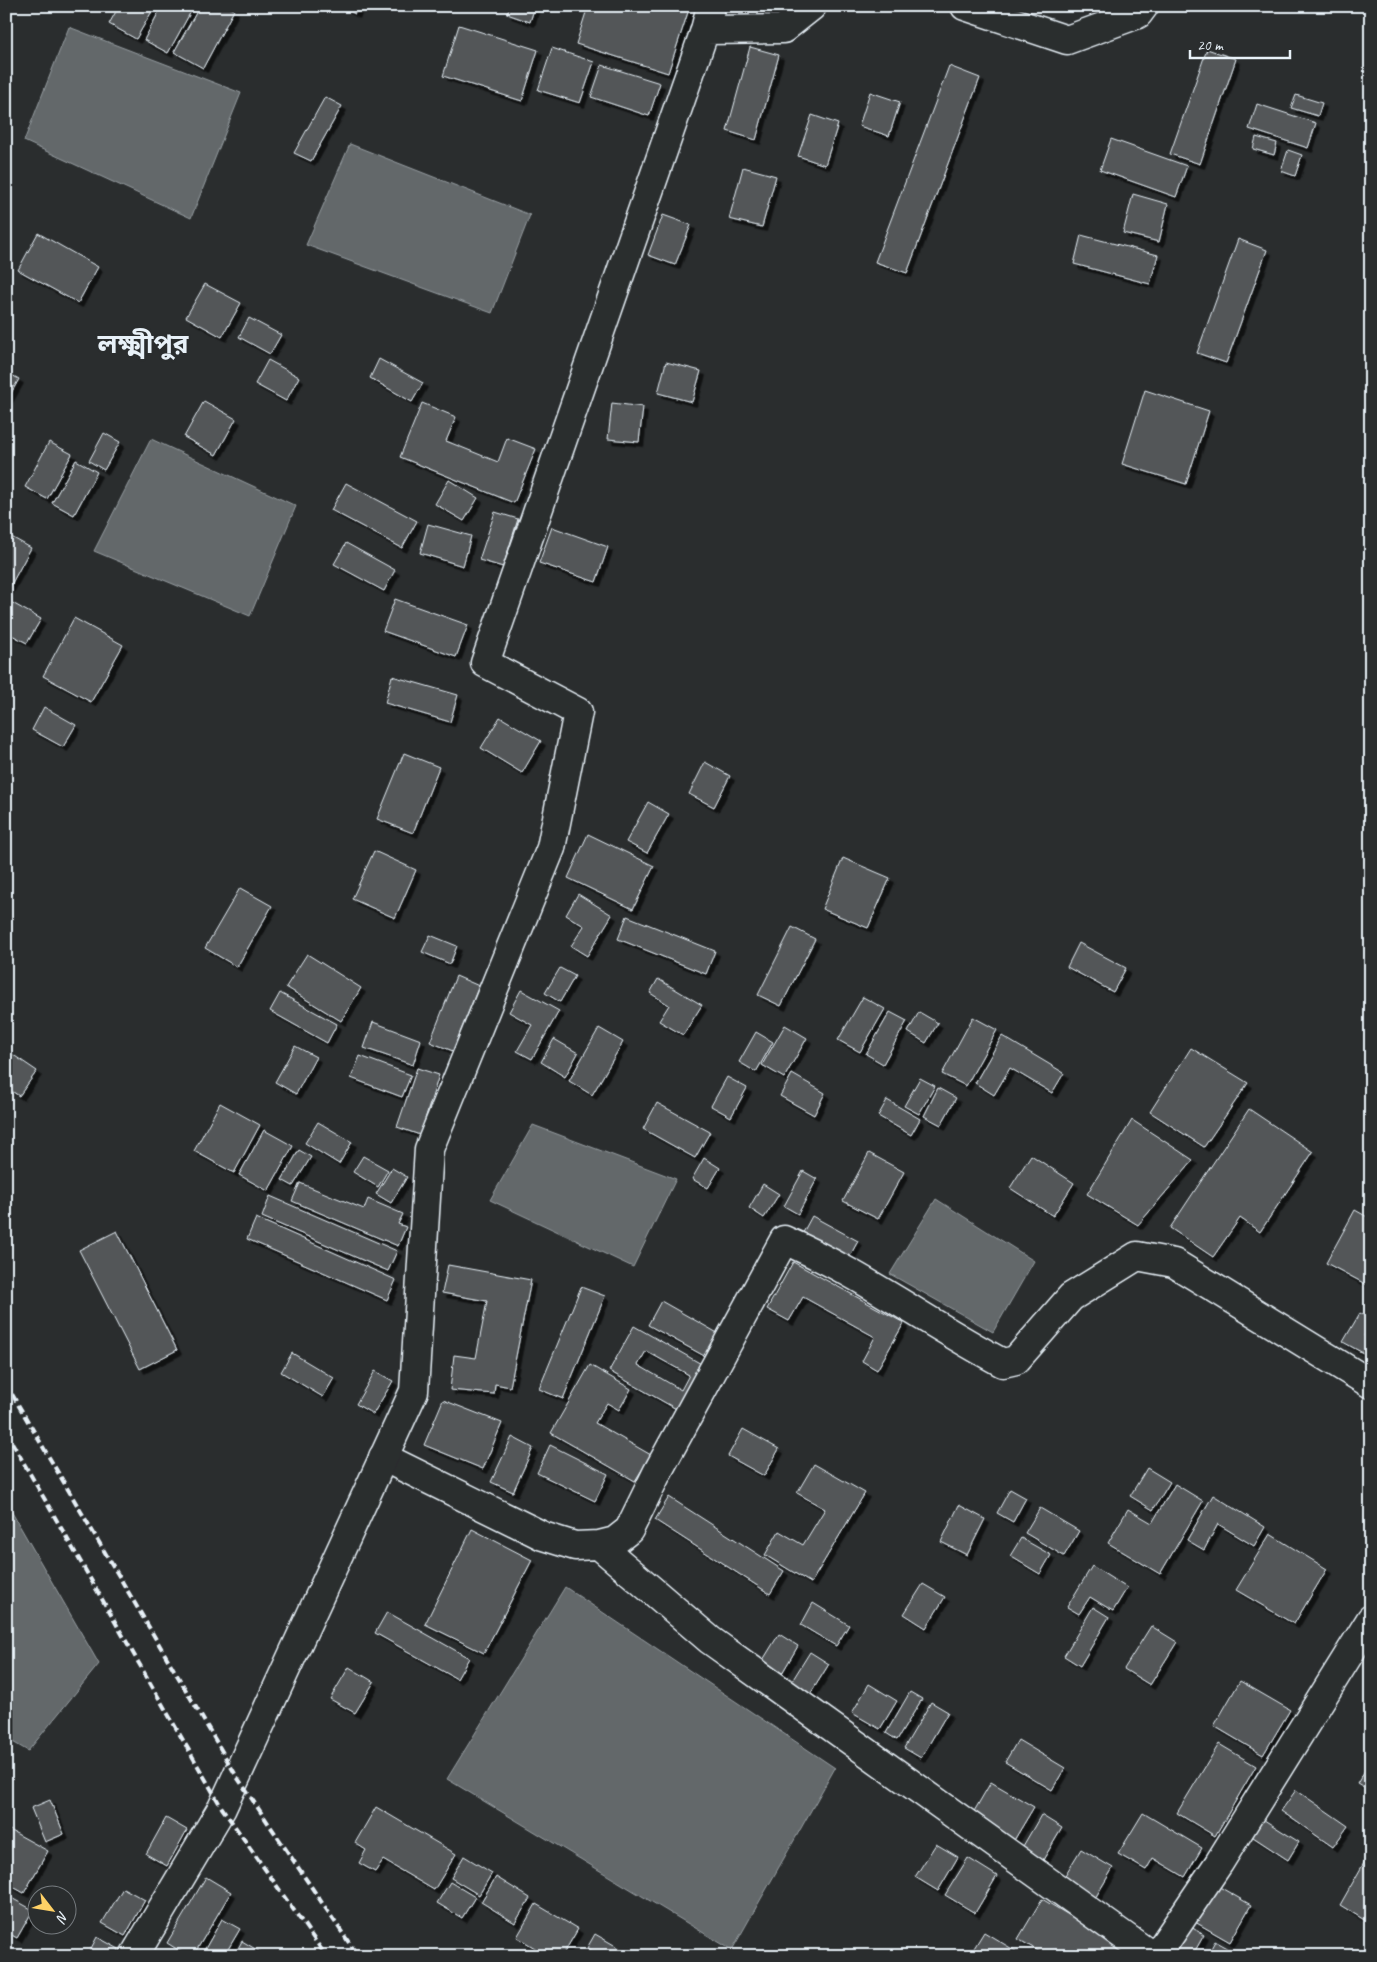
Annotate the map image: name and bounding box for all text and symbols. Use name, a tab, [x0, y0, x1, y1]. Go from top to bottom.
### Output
scale bar	[1190, 28, 1290, 60]
text: 20 m	[1197, 36, 1224, 55]
district label: লক্ষ্মীপুর	[97, 328, 189, 361]
north arrow	[28, 1884, 78, 1934]
text: N	[52, 1908, 72, 1927]

